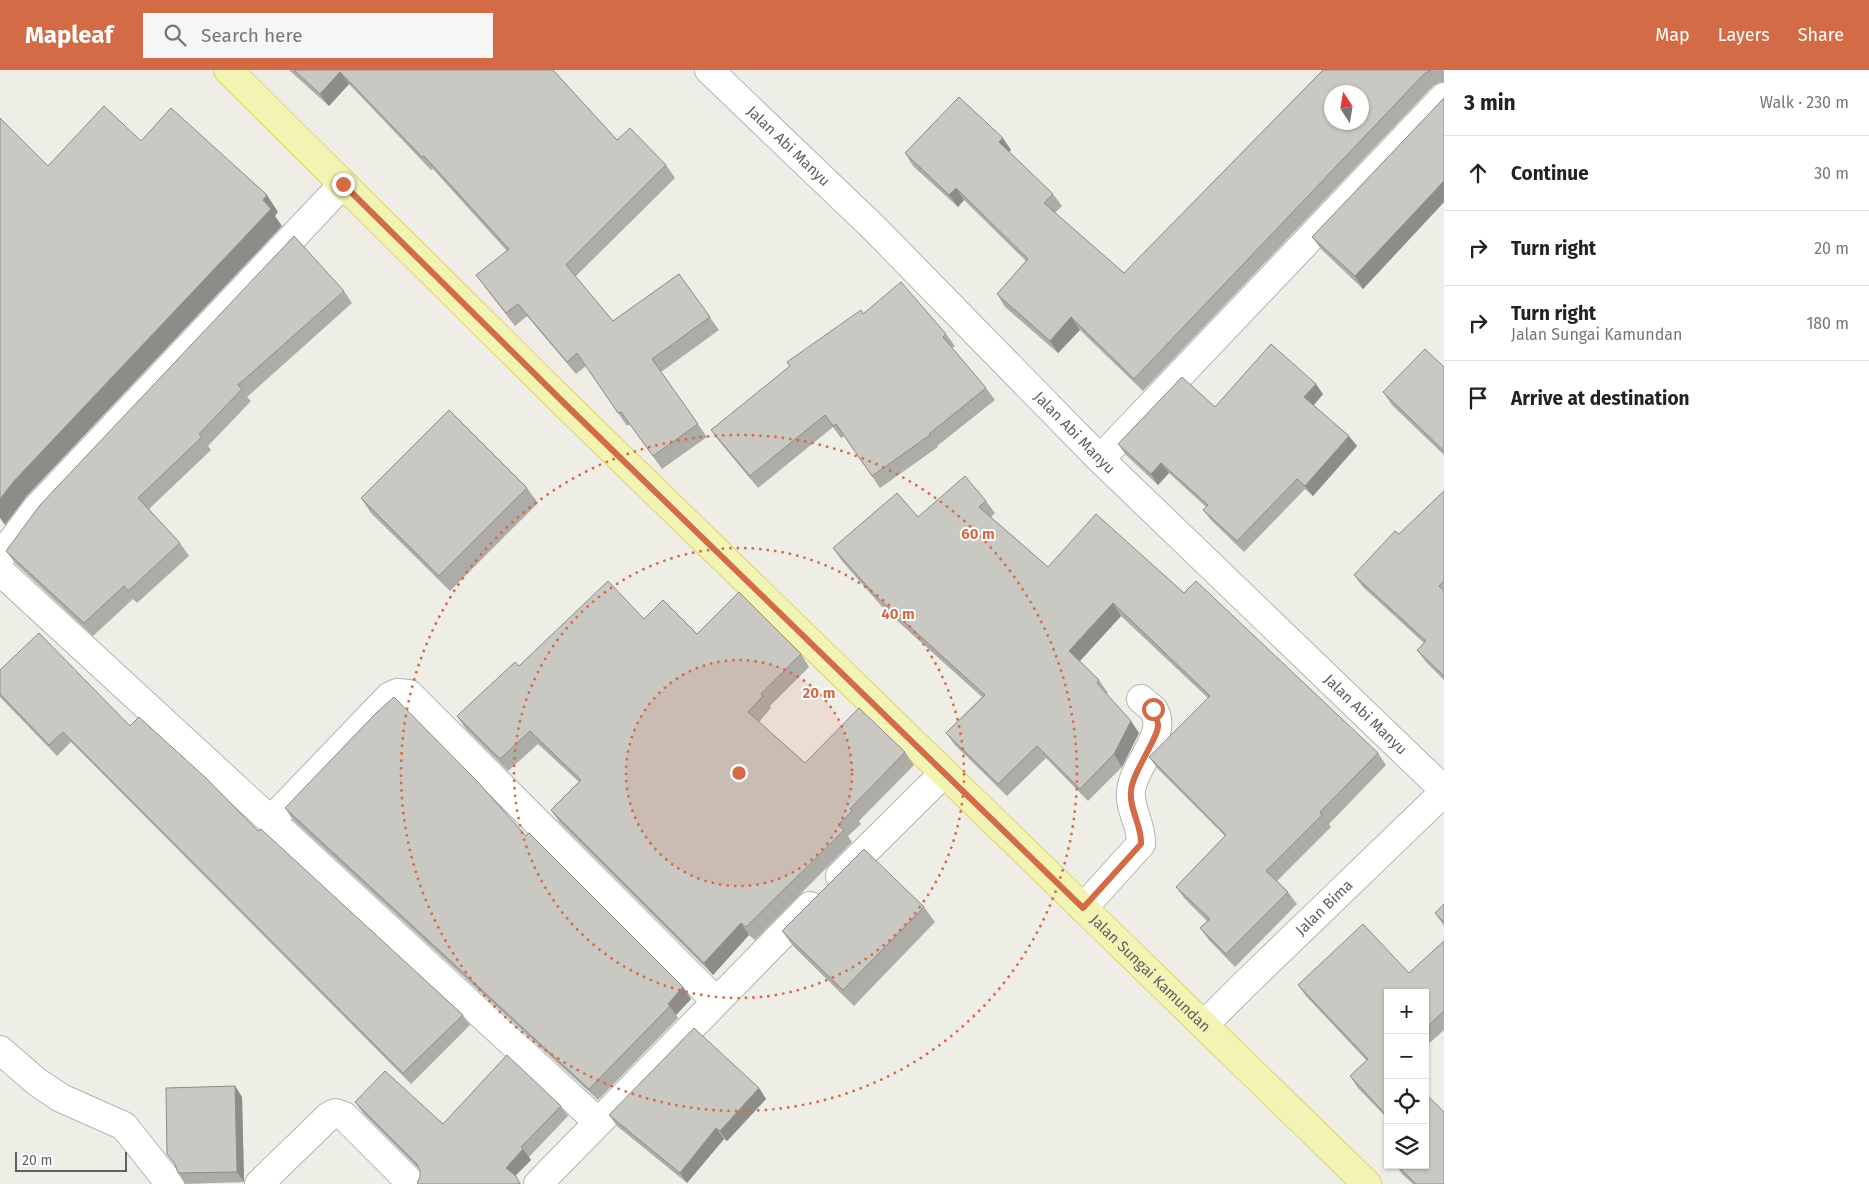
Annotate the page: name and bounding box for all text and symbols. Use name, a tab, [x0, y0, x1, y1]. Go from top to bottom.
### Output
search box	[143, 13, 493, 58]
text: Mapleaf	[25, 21, 113, 49]
icon: search	[161, 21, 189, 49]
text: Search here	[201, 24, 303, 47]
text: Map	[1655, 24, 1690, 46]
text: Layers	[1718, 24, 1770, 46]
text: Share	[1798, 24, 1844, 46]
north arrow	[1324, 85, 1369, 130]
text: 3 min	[1464, 90, 1516, 116]
text: Walk · 230 m	[1760, 93, 1849, 112]
street label: Jalan Abi Manyu	[743, 102, 834, 190]
icon: ahead	[1464, 159, 1492, 187]
text: Continue	[1511, 162, 1589, 185]
text: 30 m	[1814, 164, 1849, 183]
route end	[332, 173, 355, 196]
icon: right	[1464, 234, 1492, 262]
text: Turn right	[1511, 237, 1596, 260]
text: 20 m	[1814, 239, 1849, 258]
text: Turn right	[1511, 302, 1596, 325]
icon: right	[1464, 309, 1492, 337]
text: 180 m	[1806, 314, 1849, 333]
text: Jalan Sungai Kamundan	[1511, 325, 1682, 344]
icon: arrive	[1464, 384, 1492, 412]
text: Arrive at destination	[1511, 387, 1690, 410]
street label: Jalan Abi Manyu	[1030, 388, 1119, 478]
text: 60 m	[961, 525, 995, 543]
text: 40 m	[881, 605, 915, 623]
street label: Jalan Abi Manyu	[1320, 670, 1411, 758]
text: 20 m	[803, 684, 835, 702]
route start	[1142, 698, 1165, 721]
centre of rings	[730, 764, 748, 782]
street label: Jalan Bima	[1292, 876, 1356, 939]
street label: Jalan Sungai Kamundan	[1086, 911, 1214, 1036]
map controls	[1384, 989, 1429, 1169]
button: +	[1384, 989, 1429, 1034]
button: −	[1384, 1034, 1429, 1079]
button: locate	[1384, 1079, 1429, 1124]
button: layers	[1384, 1124, 1429, 1169]
scale bar	[15, 1149, 128, 1172]
text: 20 m	[22, 1152, 52, 1169]

